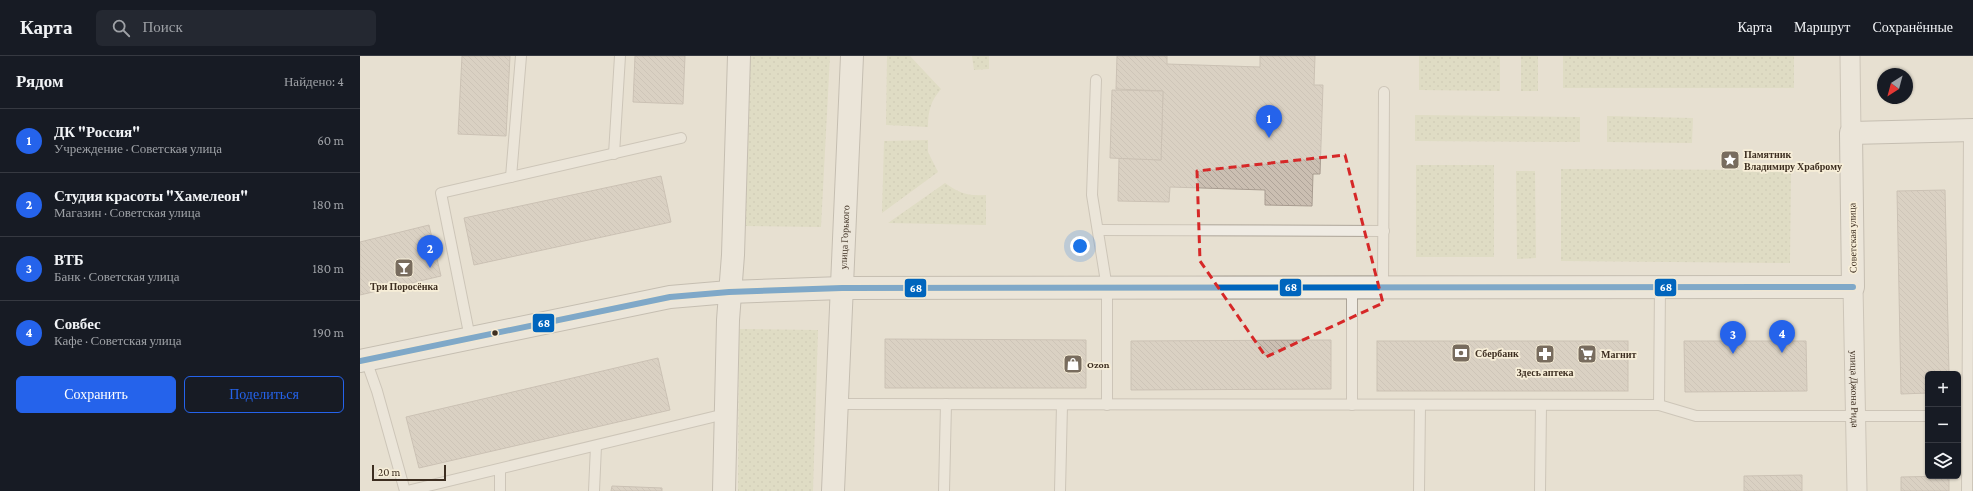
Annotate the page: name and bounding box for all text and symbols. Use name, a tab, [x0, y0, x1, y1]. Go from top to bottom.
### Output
search box	[96, 10, 376, 46]
text: Карта	[20, 17, 72, 38]
icon: search	[110, 17, 132, 39]
text: Поиск	[142, 19, 183, 35]
text: Карта	[1737, 19, 1772, 35]
text: Маршрут	[1794, 19, 1850, 35]
text: Сохранённые	[1872, 19, 1953, 35]
north arrow	[1877, 68, 1913, 104]
text: Рядом	[16, 72, 64, 91]
text: Найдено: 4	[284, 74, 344, 89]
pin: 1	[1256, 105, 1282, 138]
text: ДК "Россия"	[54, 124, 140, 140]
text: 1	[27, 133, 31, 148]
text: 60 m	[317, 133, 344, 148]
text: Учреждение · Советская улица	[54, 141, 222, 156]
place icon: Памятник Владимиру Храброму	[1719, 149, 1741, 171]
place label: Памятник Владимиру Храброму	[1744, 149, 1842, 172]
text: Студия красоты "Хамелеон"	[54, 188, 248, 204]
text: 2	[26, 197, 32, 212]
text: 180 m	[312, 197, 344, 212]
street label: Советская улица	[1846, 202, 1859, 273]
text: Магазин · Советская улица	[54, 205, 201, 220]
street label: улица Горького	[838, 205, 851, 270]
pin: 2	[417, 235, 443, 268]
your location	[1070, 236, 1090, 256]
text: ВТБ	[54, 252, 84, 268]
bar icon: Три Поросёнка	[393, 257, 415, 279]
text: 3	[26, 261, 32, 276]
text: 180 m	[312, 261, 344, 276]
text: Банк · Советская улица	[54, 269, 180, 284]
line badge: 68	[904, 278, 927, 298]
line badge: 68	[1279, 278, 1302, 297]
line badge: 68	[1654, 278, 1677, 297]
place label: Три Поросёнка	[370, 281, 438, 292]
text: 68	[1285, 281, 1297, 293]
text: 68	[1660, 281, 1672, 293]
text: 68	[910, 282, 922, 294]
line badge: 68	[532, 313, 555, 333]
text: Совбес	[54, 316, 101, 332]
text: 68	[538, 317, 550, 329]
pin: 4	[1769, 320, 1795, 353]
pin: 3	[1720, 321, 1746, 354]
text: 4	[25, 325, 33, 340]
text: 190 m	[313, 325, 344, 340]
unlabelled marker	[490, 328, 500, 338]
text: Кафе · Советская улица	[54, 333, 181, 348]
bank icon: Сбербанк	[1450, 342, 1472, 364]
pharmacy icon: Здесь аптека	[1534, 343, 1556, 365]
supermarket icon: Магнит	[1576, 343, 1598, 365]
place label: Сбербанк	[1475, 348, 1519, 359]
place label: Магнит	[1601, 349, 1637, 360]
street label: улица Джона Рида	[1848, 350, 1861, 428]
shop icon: Ozon	[1062, 353, 1084, 375]
place label: Ozon	[1087, 359, 1110, 370]
place label: Здесь аптека	[1517, 367, 1573, 378]
map controls	[1925, 371, 1961, 479]
button: +	[1925, 371, 1961, 407]
button: Сохранить	[16, 376, 176, 413]
button: Поделиться	[184, 376, 344, 413]
button: −	[1925, 407, 1961, 443]
button: layers	[1925, 443, 1961, 479]
scale bar	[372, 463, 446, 482]
text: 20 m	[378, 466, 400, 478]

